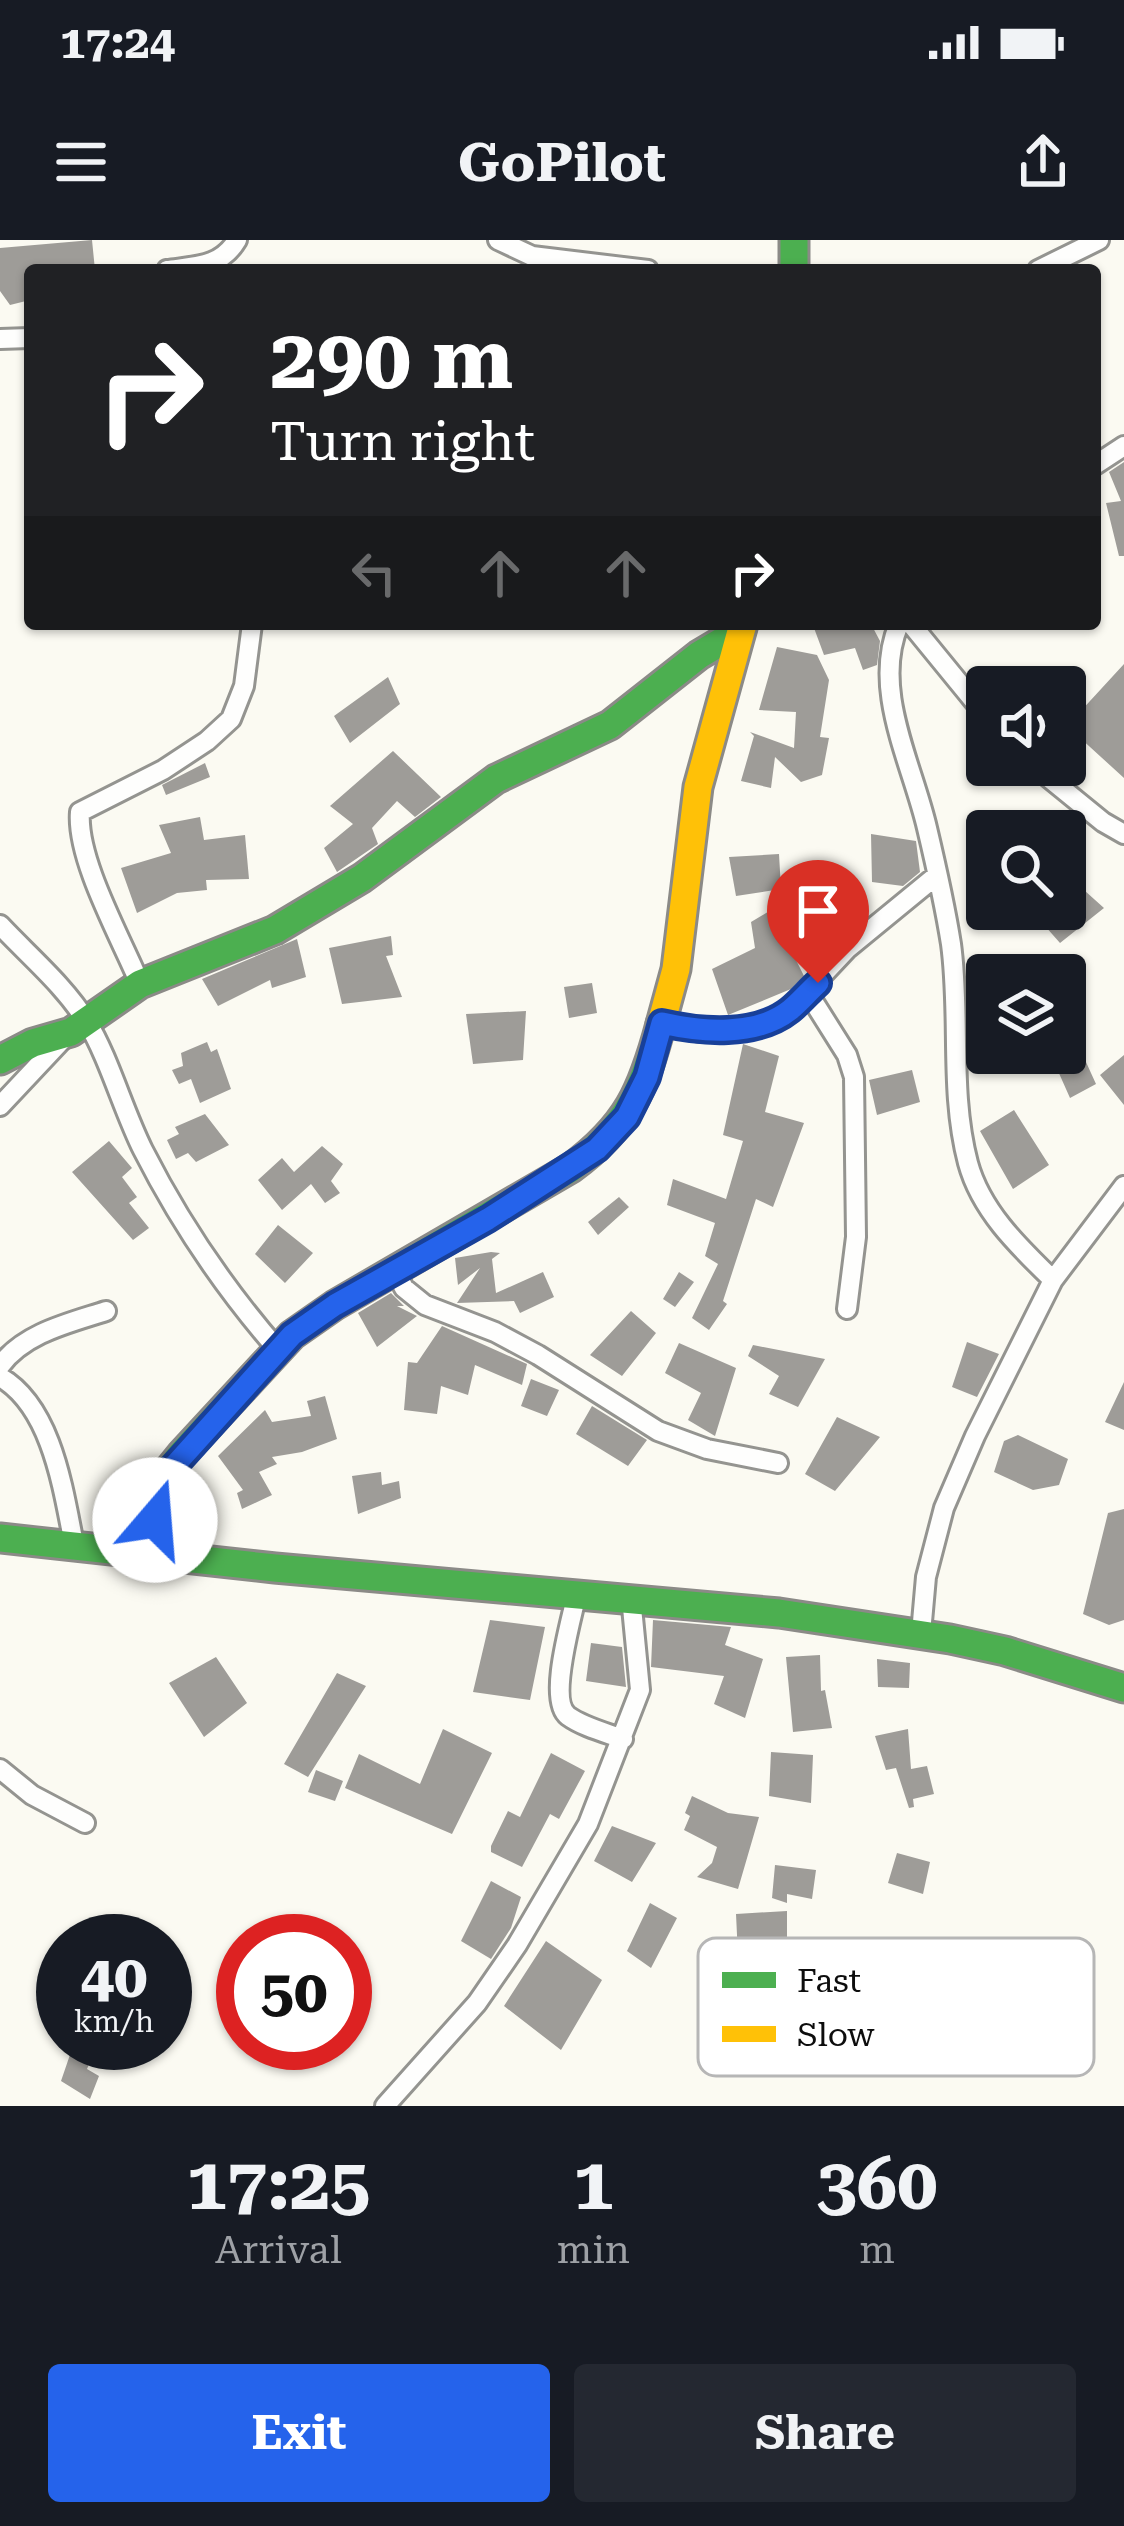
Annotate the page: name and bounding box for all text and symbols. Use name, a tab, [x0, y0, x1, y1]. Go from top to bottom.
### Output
text: 17:24	[60, 16, 175, 69]
icon: menu	[48, 129, 114, 195]
icon: share	[1010, 129, 1076, 195]
text: GoPilot	[458, 131, 666, 194]
text: 290 m	[270, 310, 513, 408]
icon: right	[72, 312, 228, 468]
text: Turn right	[270, 410, 535, 473]
icon: left	[341, 540, 407, 606]
icon: ahead	[467, 540, 533, 606]
icon: ahead	[593, 540, 659, 606]
icon: right	[719, 540, 785, 606]
map controls	[966, 666, 1086, 1074]
button: sound	[966, 666, 1086, 786]
button: search	[966, 810, 1086, 930]
pin	[767, 860, 869, 983]
icon: arrive	[785, 878, 851, 944]
button: layers	[966, 954, 1086, 1074]
position arrow	[92, 1457, 218, 1583]
speed limit sign: 50	[216, 1914, 372, 2070]
legend	[698, 1938, 1094, 2076]
text: 40	[80, 1941, 148, 2012]
text: Fast	[797, 1961, 861, 2000]
text: km/h	[74, 2004, 154, 2039]
text: Slow	[797, 2015, 875, 2054]
text: 17:25	[187, 2142, 370, 2227]
text: 1	[573, 2142, 614, 2227]
text: 360	[817, 2142, 937, 2227]
text: Arrival	[215, 2227, 342, 2273]
text: min	[557, 2227, 630, 2273]
text: m	[859, 2227, 895, 2273]
button: Exit	[48, 2364, 550, 2502]
button: Share	[574, 2364, 1076, 2502]

